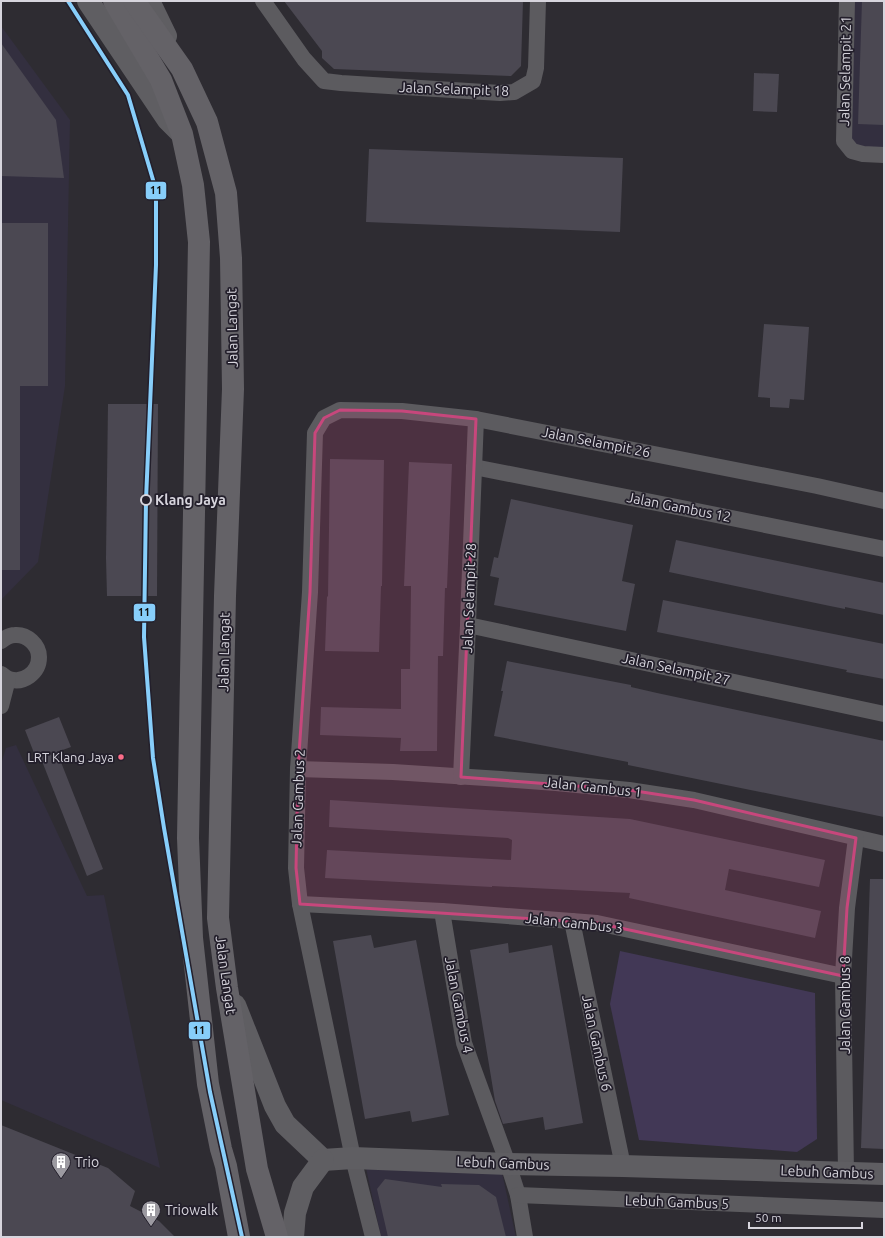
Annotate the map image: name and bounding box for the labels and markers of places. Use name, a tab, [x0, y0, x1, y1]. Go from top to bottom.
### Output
place label: Klang Jaya	[155, 492, 226, 508]
marker: Klang Jaya	[140, 494, 152, 506]
place label: LRT Klang Jaya	[27, 750, 114, 764]
marker: LRT Klang Jaya	[116, 752, 126, 762]
building icon: Trio	[50, 1151, 72, 1179]
place label: Trio	[75, 1154, 99, 1170]
building icon: Triowalk	[140, 1199, 162, 1227]
place label: Triowalk	[165, 1202, 218, 1218]

